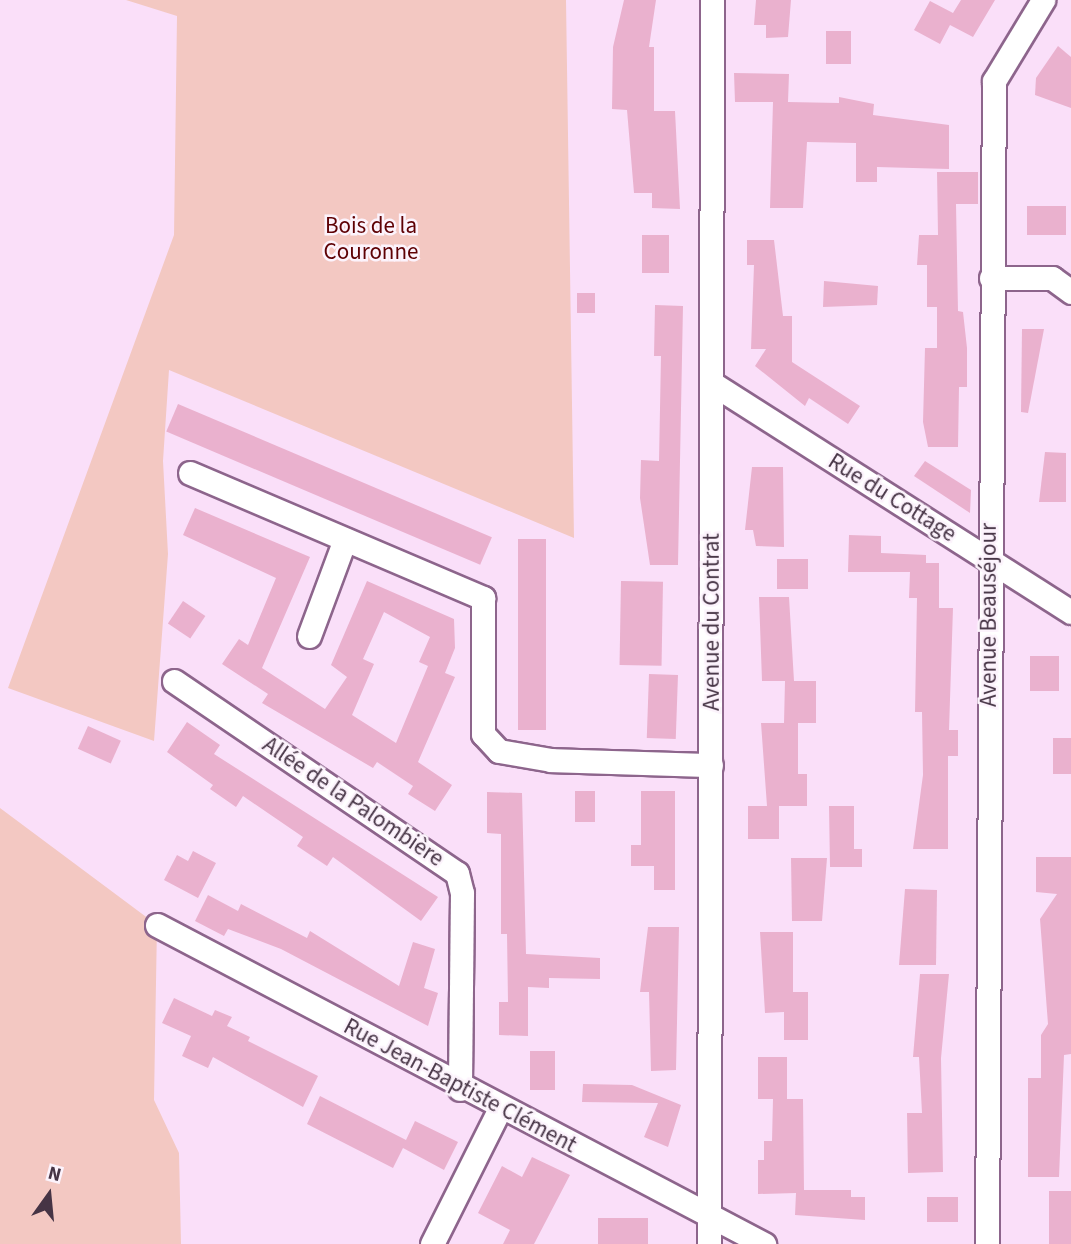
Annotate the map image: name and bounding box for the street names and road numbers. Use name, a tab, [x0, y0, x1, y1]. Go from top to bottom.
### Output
street label: Rue du Cottage	[823, 448, 961, 548]
street label: Avenue Beauséjour	[975, 523, 1003, 707]
street label: Avenue du Contrat	[698, 533, 726, 711]
street label: Allée de la Palombière	[257, 731, 449, 873]
street label: Rue Jean-Baptiste Clément	[339, 1013, 581, 1159]

